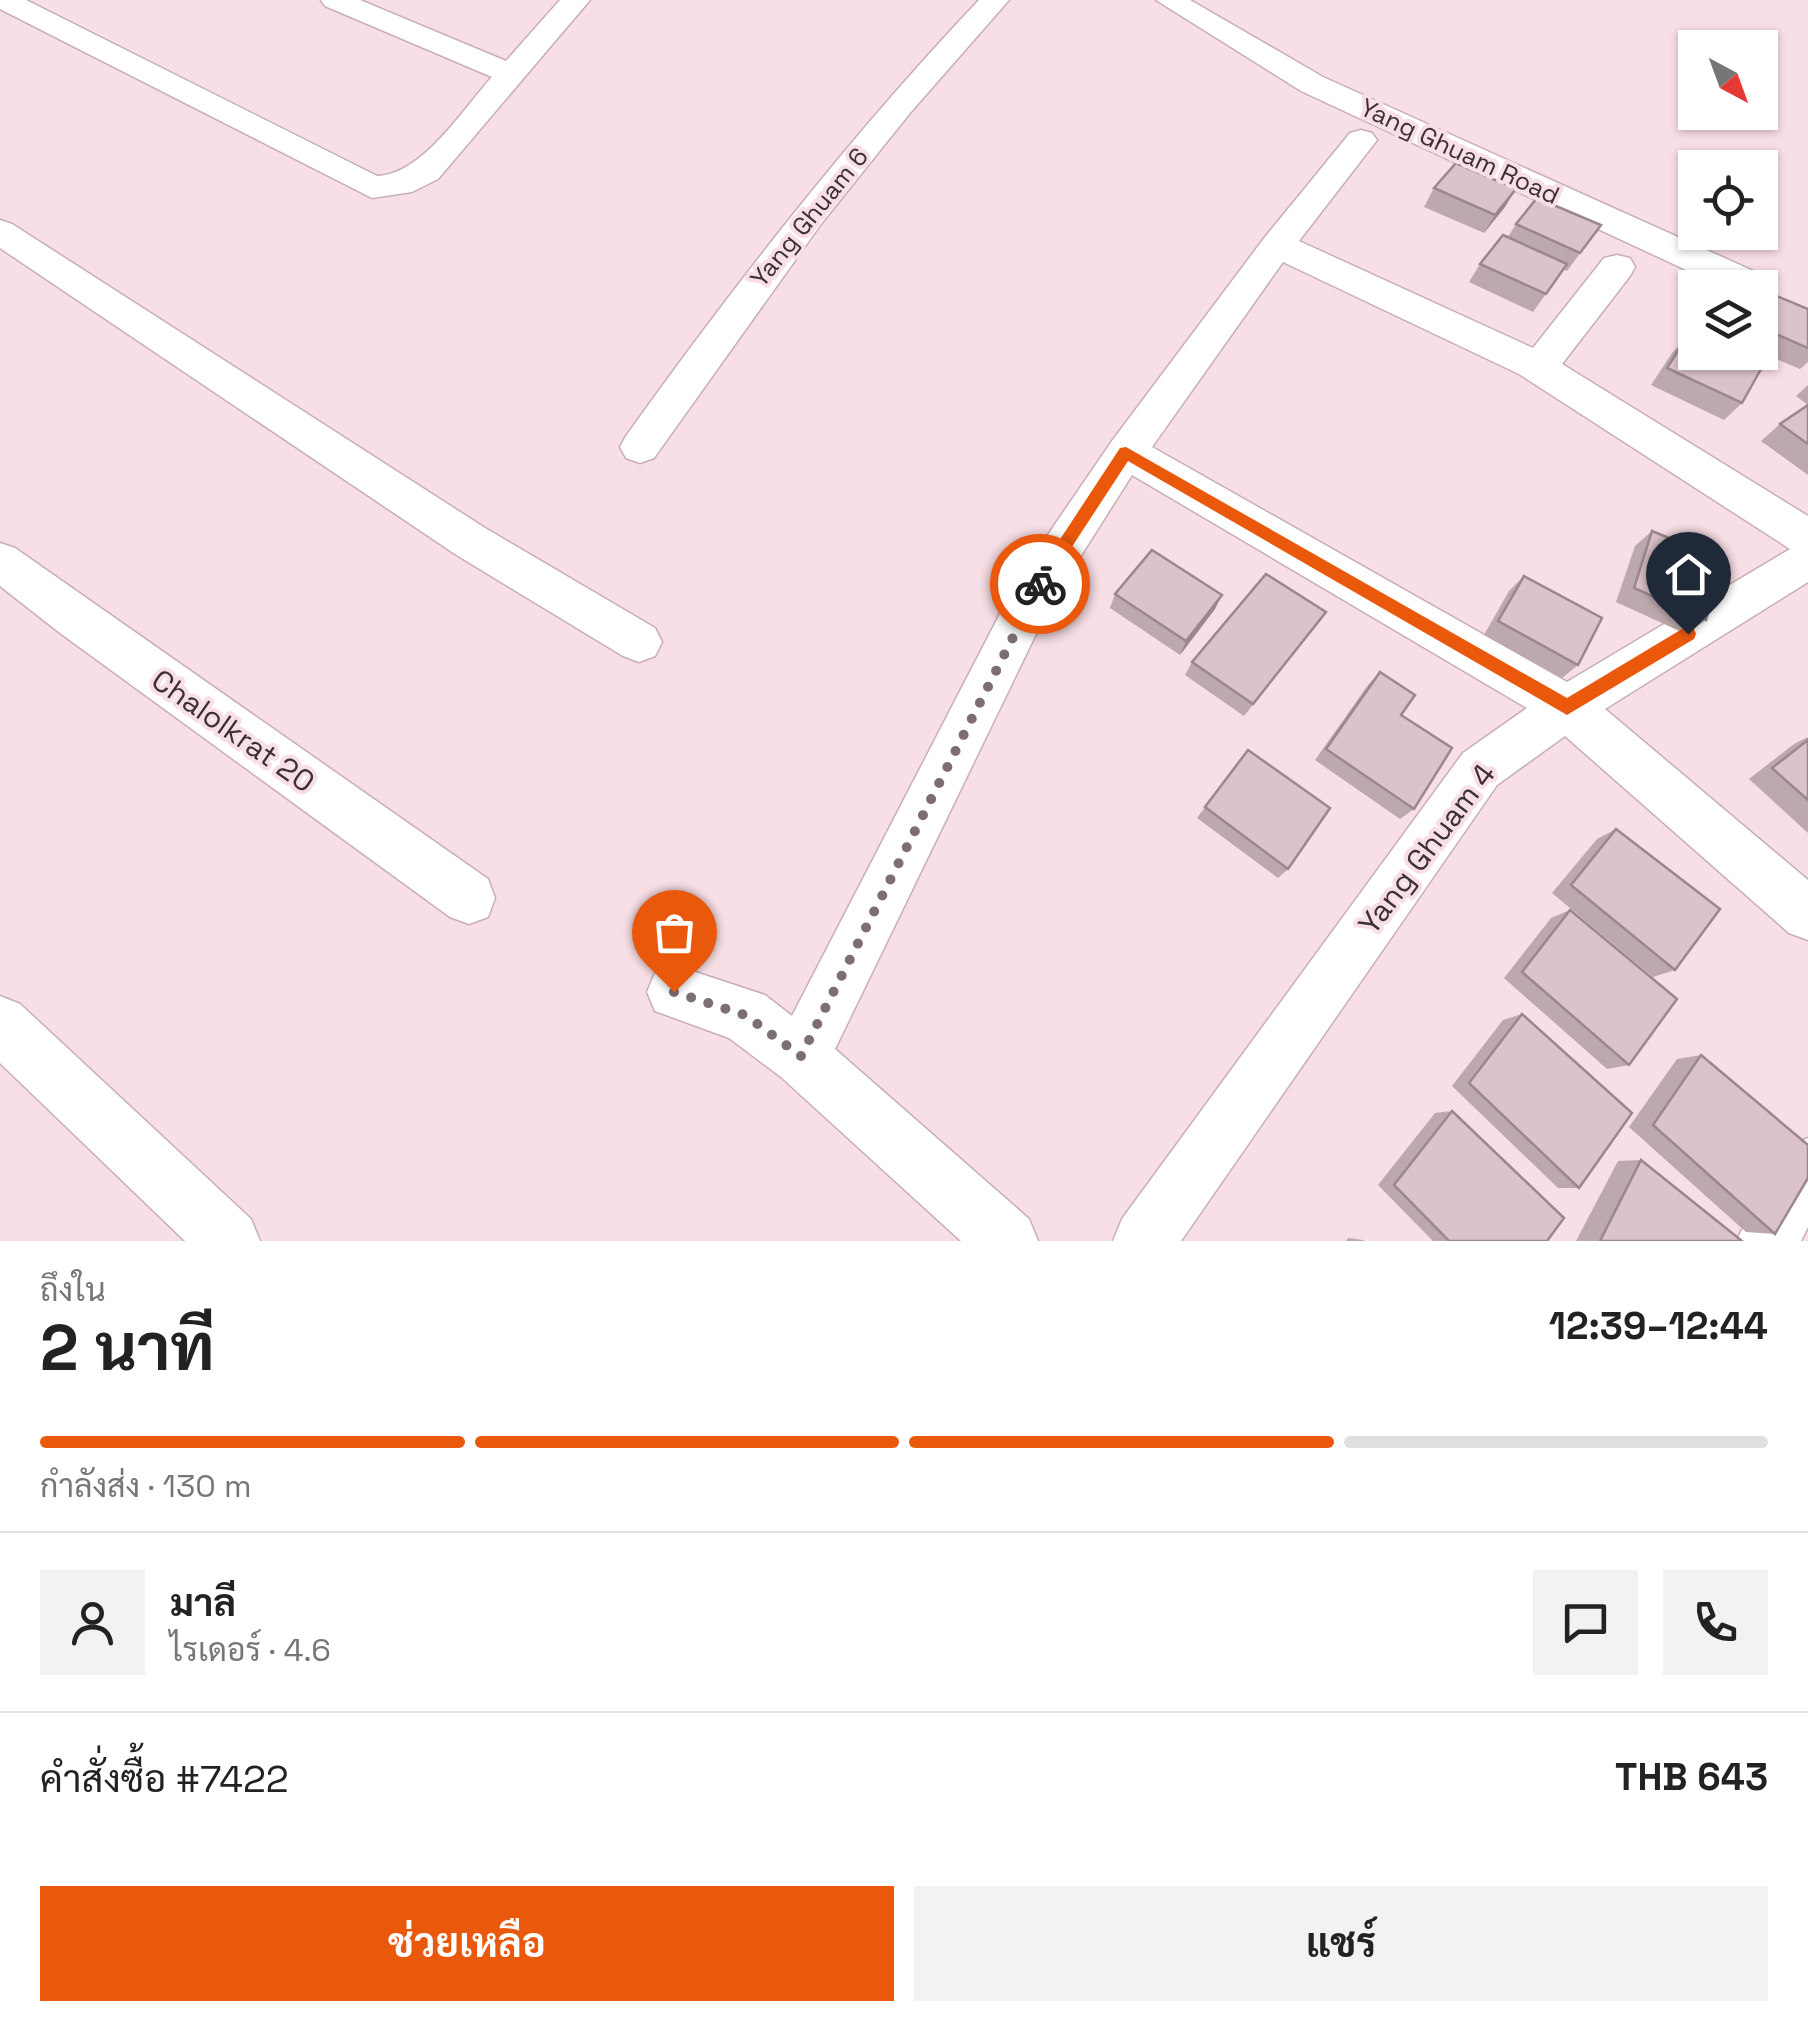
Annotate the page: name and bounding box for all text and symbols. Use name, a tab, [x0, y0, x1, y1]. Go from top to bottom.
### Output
north arrow	[1678, 30, 1778, 130]
map controls	[1678, 30, 1778, 370]
street label: Yang Ghuam Road	[1355, 91, 1565, 211]
street label: Yang Ghuam 6	[743, 141, 875, 293]
button: locate	[1678, 150, 1778, 250]
button: layers	[1678, 270, 1778, 370]
pin	[1646, 532, 1731, 635]
courier	[990, 534, 1090, 634]
icon: home	[1661, 547, 1716, 602]
icon: bike	[1013, 557, 1068, 612]
street label: Chalolkrat 20	[144, 660, 322, 801]
street label: Yang Ghuam 4	[1350, 755, 1504, 942]
pin	[632, 890, 717, 993]
icon: bag	[647, 905, 702, 960]
text: ถึงใน	[40, 1270, 106, 1310]
text: 12:39–12:44	[1549, 1302, 1768, 1350]
text: 2 นาที	[40, 1306, 215, 1389]
text: กำลังส่ง · 130 m	[40, 1466, 252, 1506]
button: person	[40, 1570, 145, 1675]
button: chat	[1533, 1570, 1638, 1675]
button: phone	[1663, 1570, 1768, 1675]
text: มาลี	[170, 1579, 236, 1627]
text: ไรเดอร์ · 4.6	[170, 1630, 331, 1670]
text: THB 643	[1615, 1753, 1768, 1801]
text: คำสั่งซื้อ #7422	[40, 1755, 289, 1803]
button: ช่วยเหลือ	[40, 1886, 894, 2001]
button: แชร์	[914, 1886, 1768, 2001]

